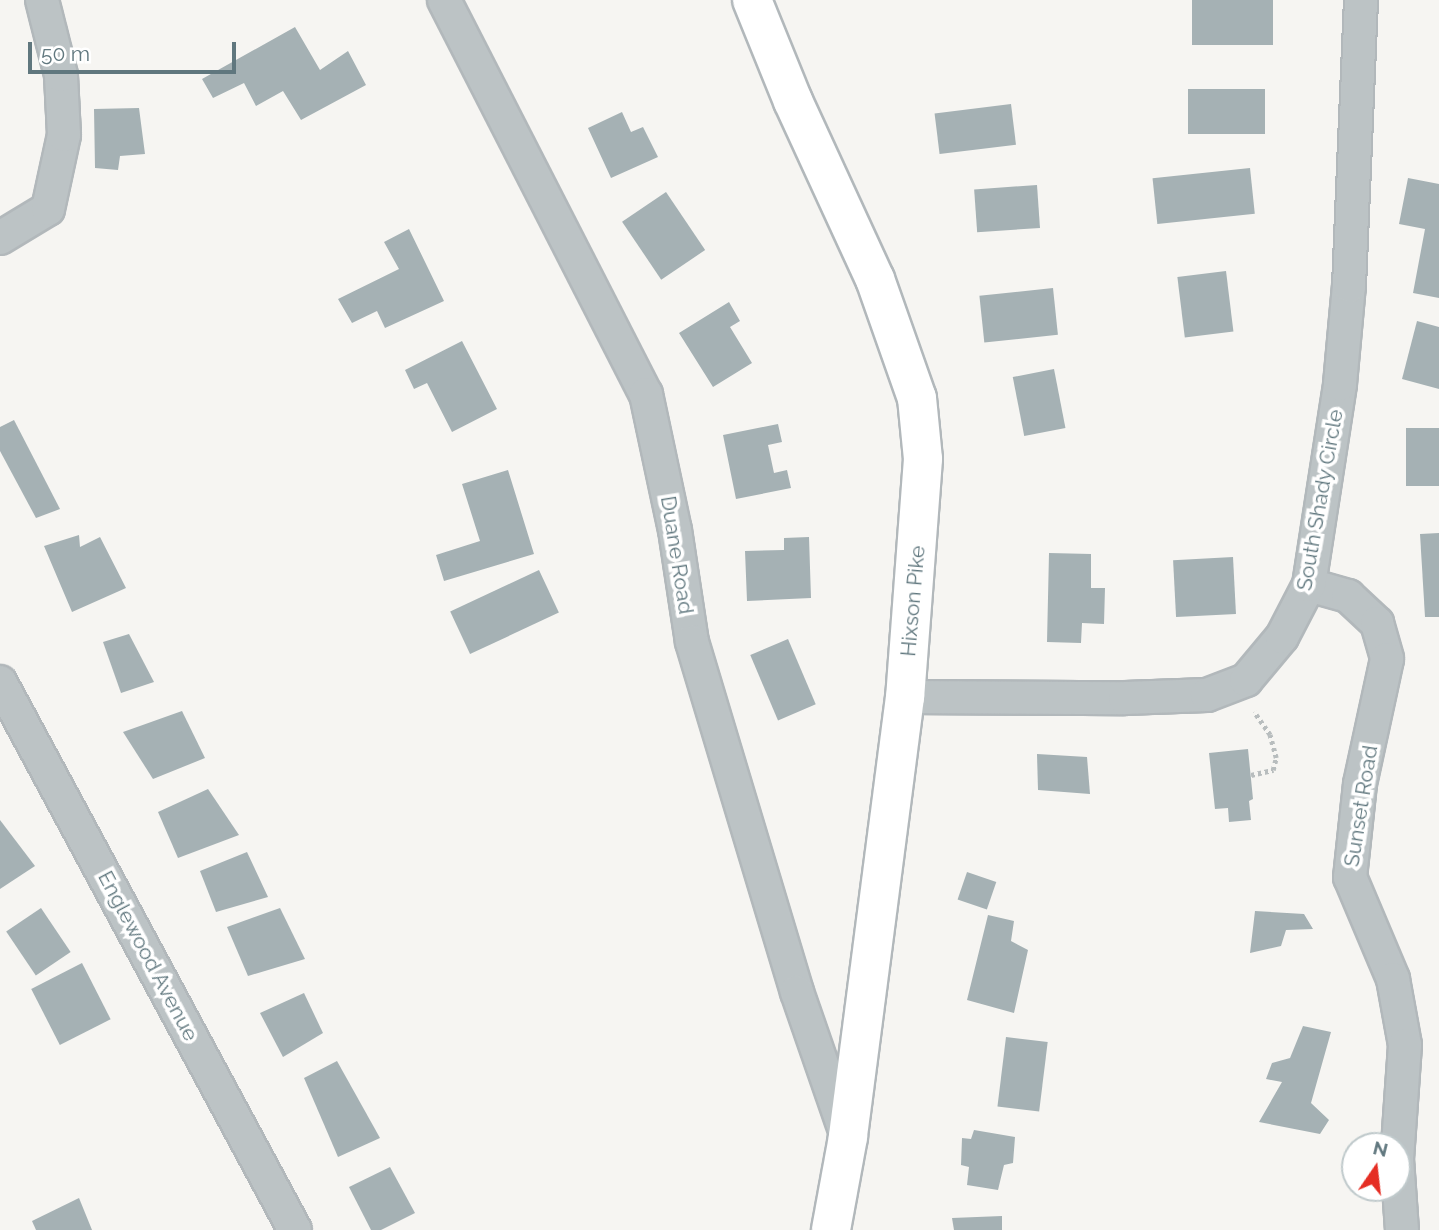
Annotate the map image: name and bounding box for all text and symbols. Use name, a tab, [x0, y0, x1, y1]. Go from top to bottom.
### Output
scale bar	[32, 28, 240, 72]
text: 50 m	[41, 41, 90, 66]
street label: South Shady Circle	[1292, 407, 1348, 593]
street label: Duane Road	[655, 494, 699, 616]
street label: Hixson Pike	[896, 544, 930, 658]
street label: Sunset Road	[1339, 743, 1383, 869]
street label: Englewood Avenue	[92, 866, 204, 1046]
north arrow	[1341, 1132, 1411, 1202]
text: N	[1371, 1136, 1390, 1161]

